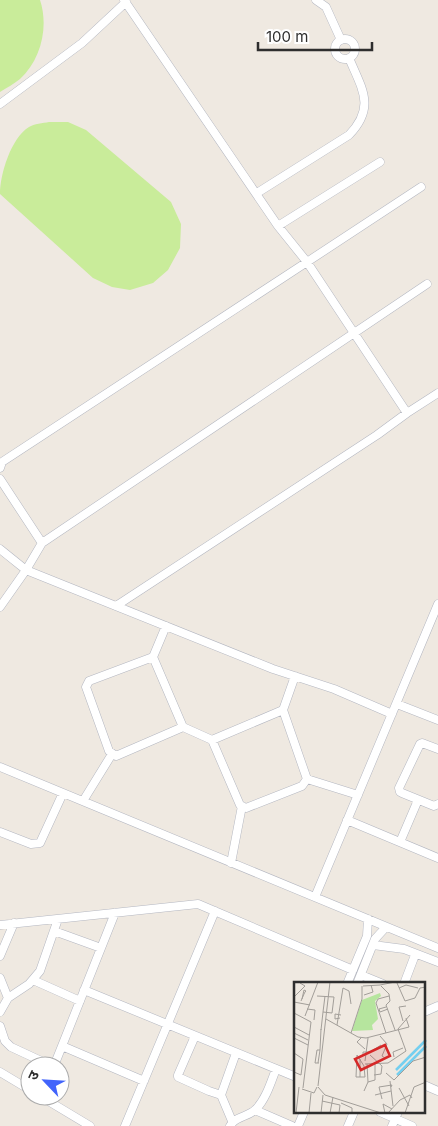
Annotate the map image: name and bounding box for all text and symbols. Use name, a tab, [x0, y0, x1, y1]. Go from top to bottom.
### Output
scale bar	[258, 20, 372, 52]
text: 100 m	[266, 27, 308, 46]
inset map	[294, 982, 426, 1114]
north arrow	[20, 1056, 70, 1106]
text: उ	[23, 1067, 43, 1083]

